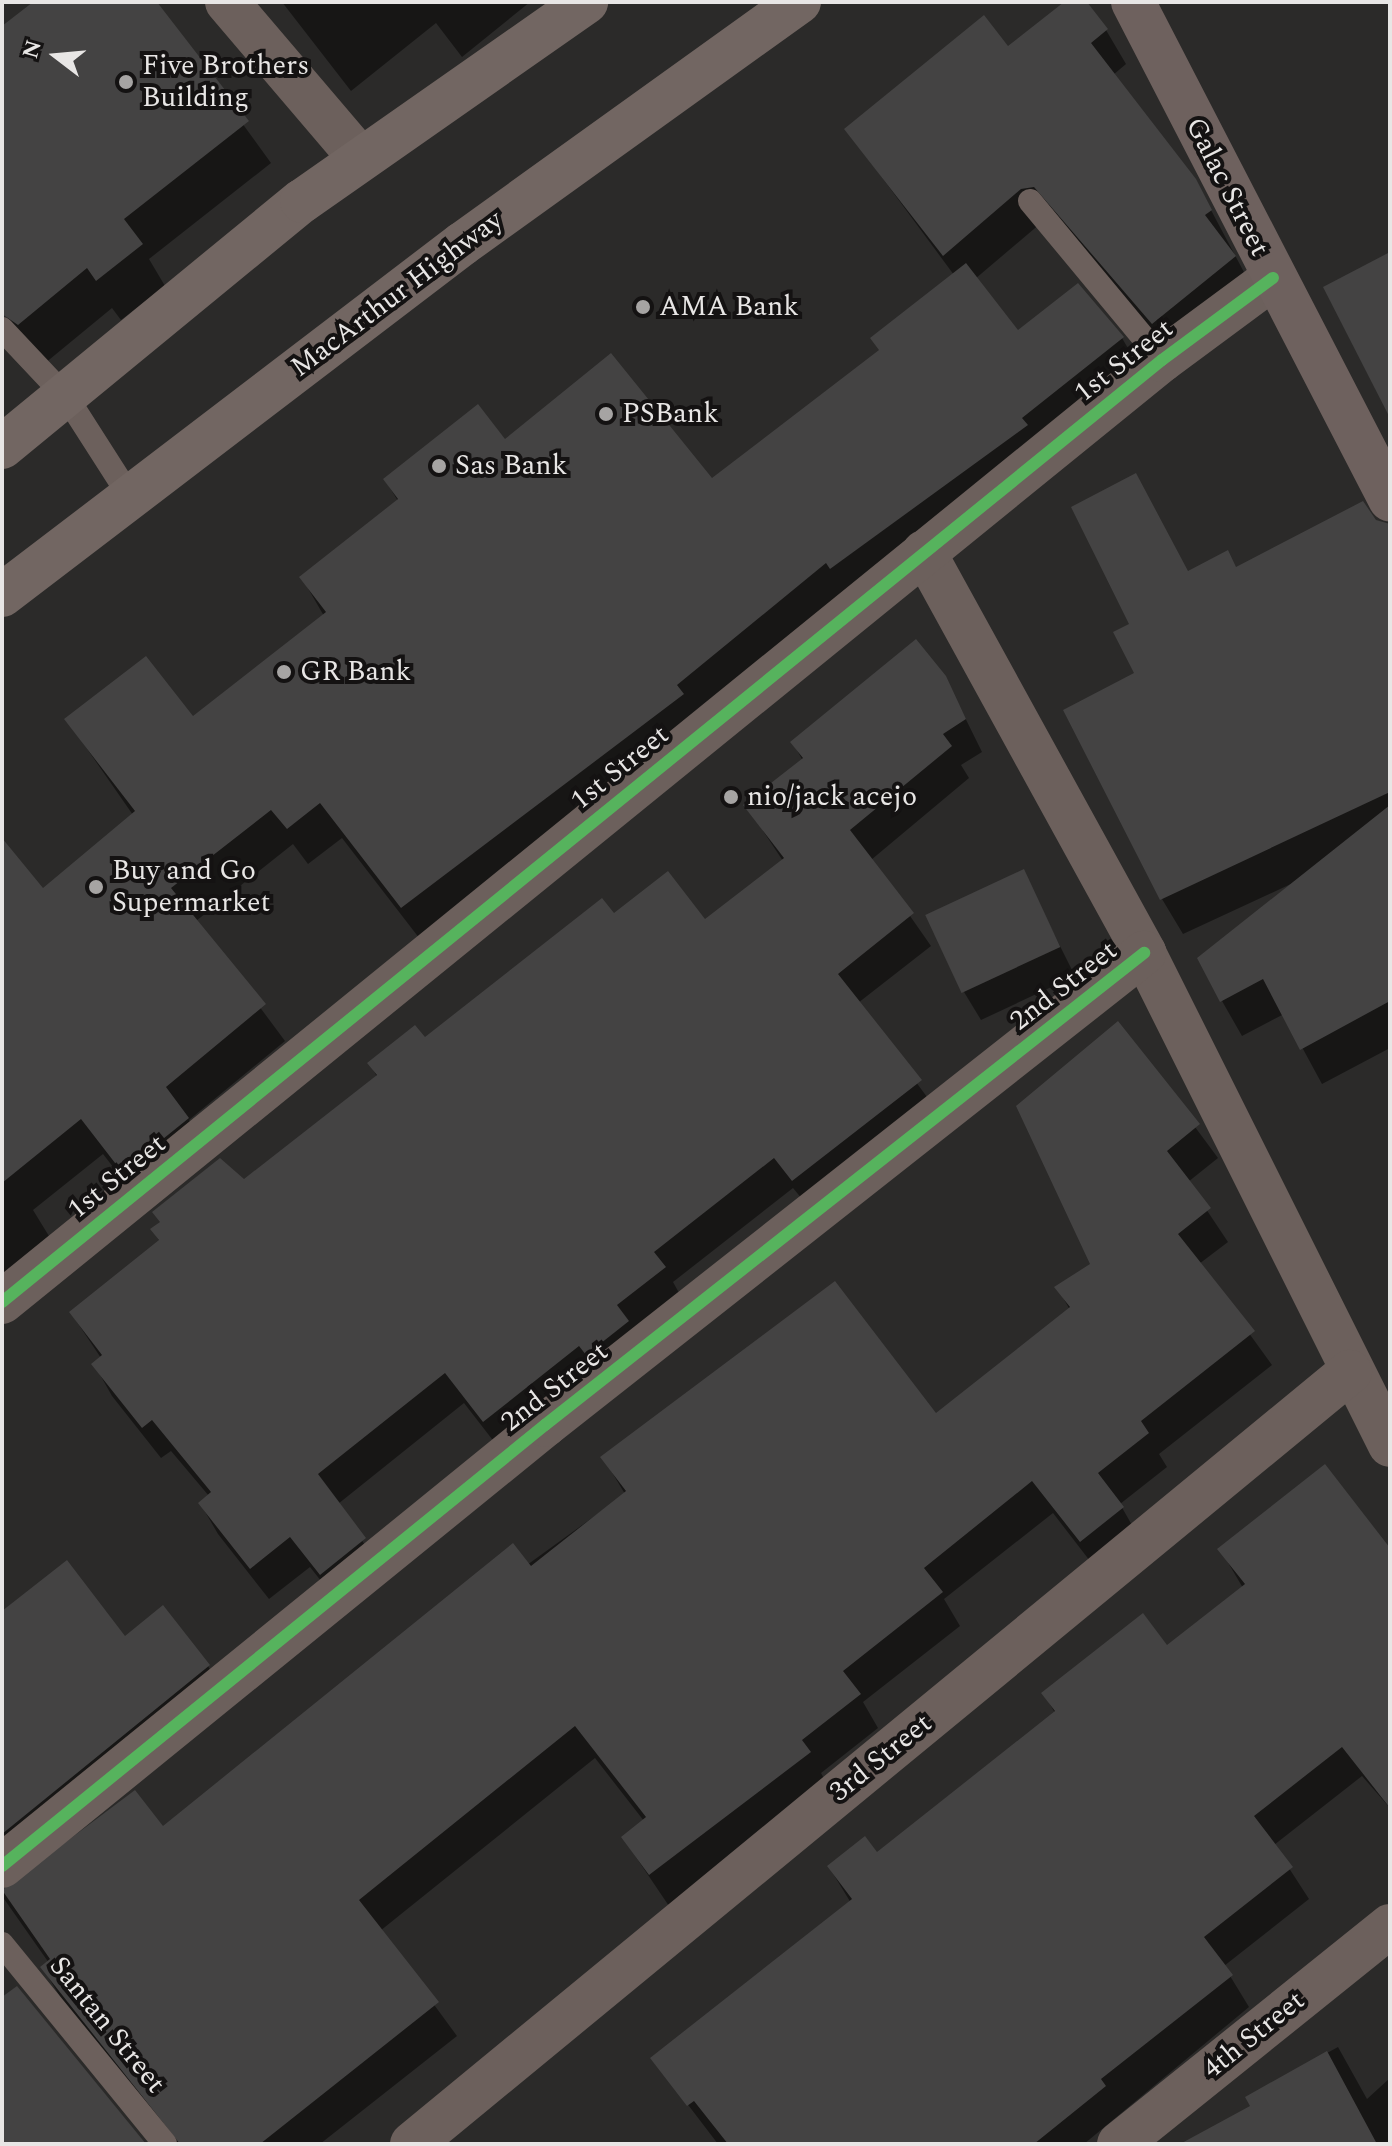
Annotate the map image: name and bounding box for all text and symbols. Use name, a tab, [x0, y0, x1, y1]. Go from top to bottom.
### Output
north arrow	[16, 16, 96, 96]
text: N	[14, 36, 51, 62]
place label: Five Brothers Building	[142, 49, 309, 115]
marker: Five Brothers Building	[117, 73, 135, 91]
street label: Galac Street	[1178, 112, 1276, 262]
street label: MacArthur Highway	[284, 203, 510, 385]
place label: AMA Bank	[659, 290, 799, 324]
marker: AMA Bank	[634, 298, 652, 316]
street label: 1st Street	[1068, 312, 1180, 410]
place label: PSBank	[622, 397, 719, 431]
marker: PSBank	[597, 405, 615, 423]
place label: Sas Bank	[455, 449, 567, 483]
marker: Sas Bank	[430, 457, 448, 475]
place label: GR Bank	[300, 655, 411, 689]
marker: GR Bank	[275, 663, 293, 681]
street label: 1st Street	[564, 718, 676, 818]
place label: nio/jack acejo	[747, 780, 917, 814]
marker: nio/jack acejo	[722, 788, 740, 806]
place label: Buy and Go Supermarket	[112, 854, 271, 920]
marker: Buy and Go Supermarket	[87, 878, 105, 896]
street label: 2nd Street	[1004, 934, 1124, 1038]
street label: 1st Street	[61, 1127, 173, 1227]
street label: 2nd Street	[495, 1335, 615, 1439]
street label: 3rd Street	[823, 1707, 939, 1809]
street label: Santan Street	[42, 1950, 172, 2100]
street label: 4th Street	[1197, 1984, 1311, 2086]

